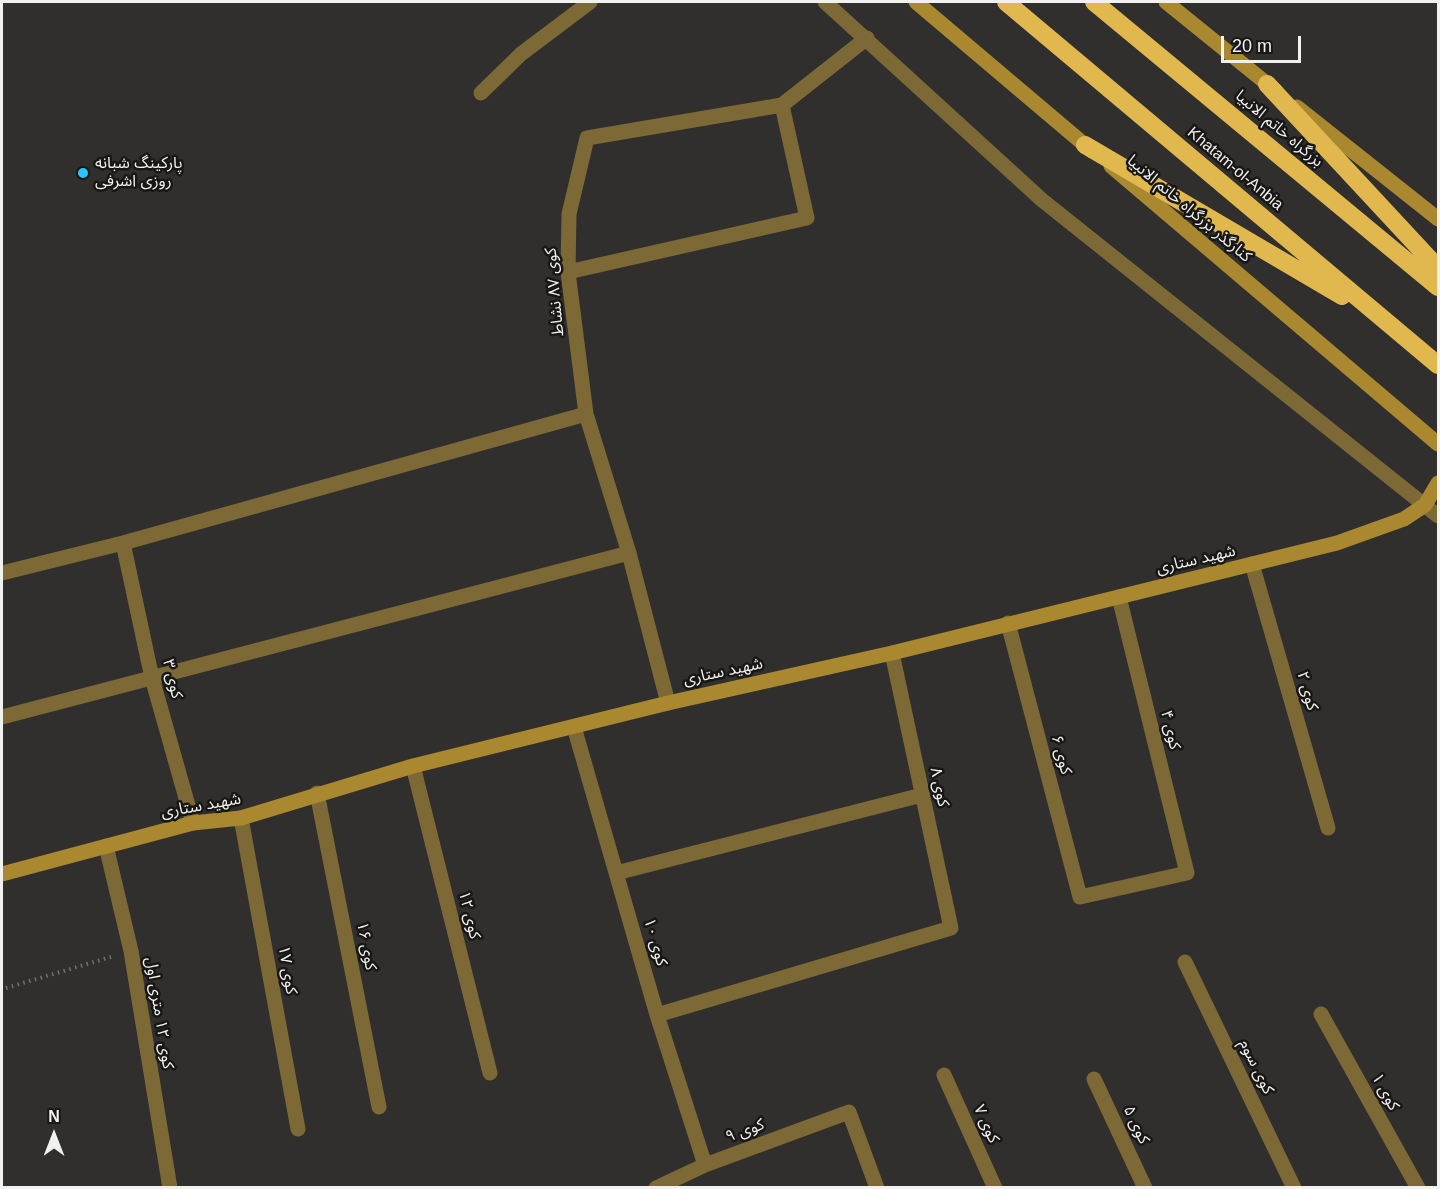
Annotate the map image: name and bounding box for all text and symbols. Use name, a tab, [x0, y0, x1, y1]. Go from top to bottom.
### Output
scale bar	[1224, 24, 1304, 62]
text: 20 m	[1232, 36, 1272, 56]
street label: بزرگراه خاتم الانبیا	[1231, 87, 1327, 171]
street label: Khatam-ol-Anbia	[1183, 123, 1287, 215]
street label: کنارگذر بزرگراه خاتم الانبیا	[1123, 151, 1255, 267]
place label: پارکینگ شبانه روزی اشرفی	[95, 154, 183, 192]
marker: پارکینگ شبانه روزی اشرفی	[76, 166, 90, 180]
street label: کوی ۸۷ نشاط	[542, 247, 568, 337]
street label: شهید ستاری	[1154, 542, 1238, 578]
street label: شهید ستاری	[681, 654, 765, 690]
street label: کوی ۳	[158, 657, 186, 701]
street label: کوی ۲	[1292, 669, 1322, 713]
street label: کوی ۴	[1156, 708, 1184, 752]
street label: کوی ۶	[1047, 733, 1075, 777]
street label: کوی ۸	[925, 765, 953, 809]
street label: شهید ستاری	[160, 790, 242, 822]
street label: کوی ۱۲	[454, 889, 484, 941]
street label: کوی ۱۰	[639, 916, 671, 968]
street label: کوی ۱۶	[352, 920, 380, 972]
street label: کوی ۱۷	[273, 944, 301, 996]
street label: کوی ۱۲ متری اول	[141, 956, 177, 1070]
street label: کوی سوم	[1235, 1036, 1277, 1098]
street label: کوی ۱	[1367, 1070, 1403, 1114]
street label: کوی ۷	[969, 1102, 1003, 1146]
street label: کوی ۵	[1119, 1103, 1153, 1147]
north arrow	[24, 1105, 84, 1165]
text: N	[48, 1108, 60, 1125]
street label: کوی ۹	[723, 1115, 767, 1147]

